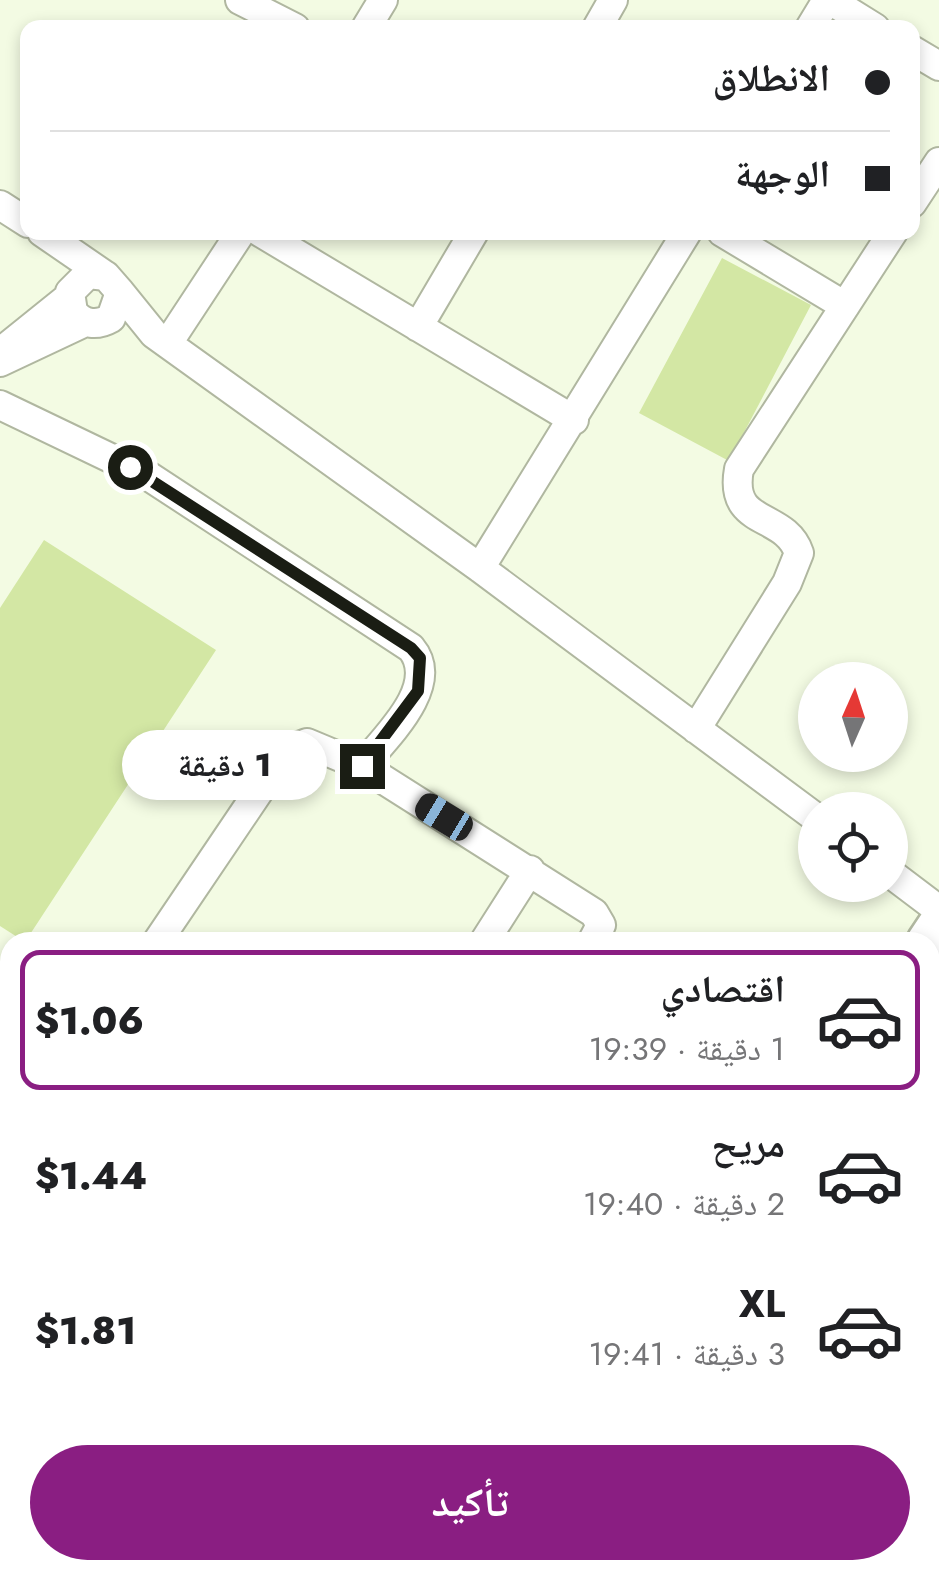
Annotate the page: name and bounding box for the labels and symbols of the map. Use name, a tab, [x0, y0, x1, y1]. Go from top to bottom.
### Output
route start	[108, 445, 153, 490]
north arrow	[798, 662, 908, 772]
callout: 1 دقيقة	[122, 731, 327, 801]
route end	[340, 744, 385, 789]
car	[411, 789, 477, 845]

